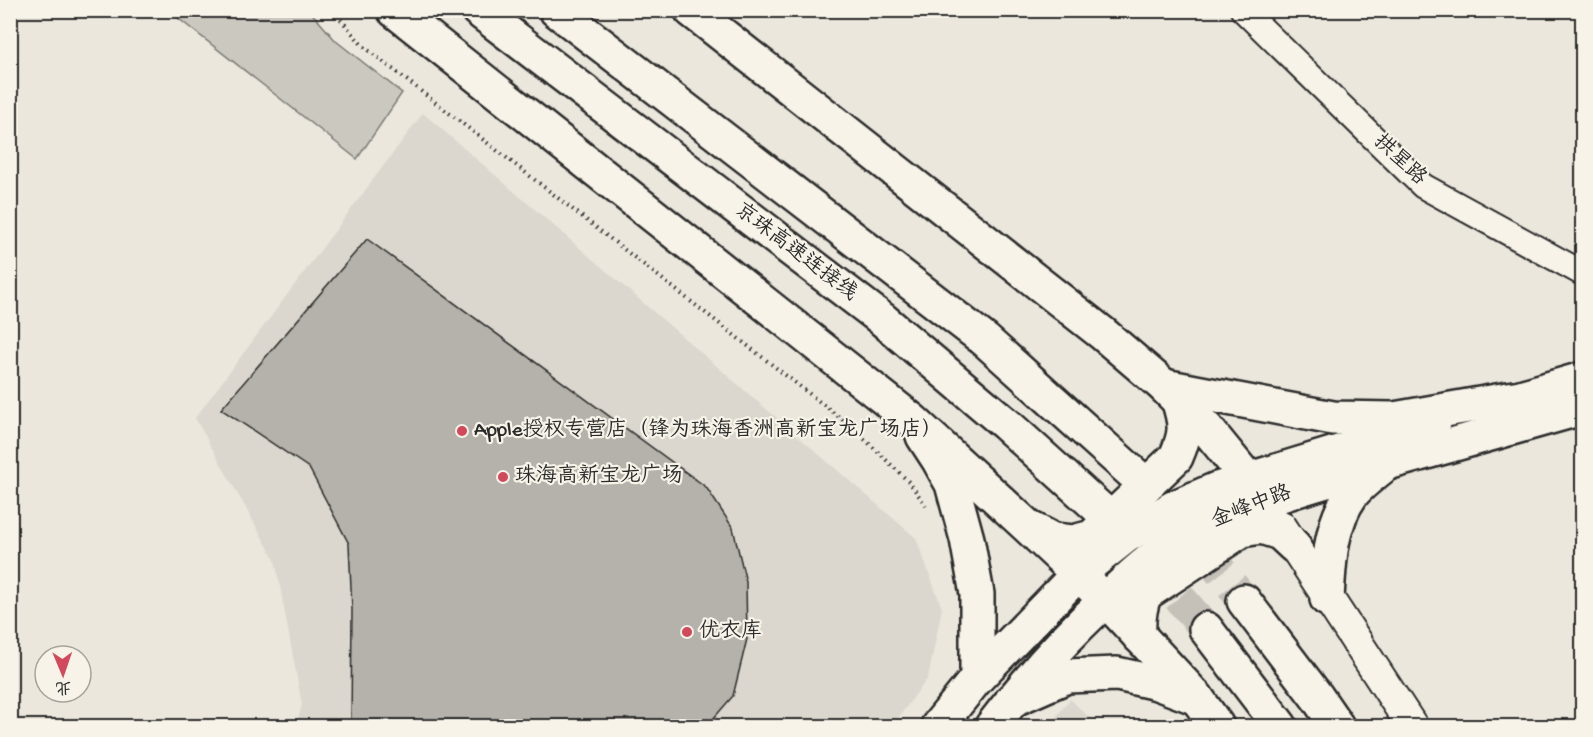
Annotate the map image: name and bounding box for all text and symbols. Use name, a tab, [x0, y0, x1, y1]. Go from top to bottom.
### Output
street label: 拱星路	[1367, 129, 1432, 192]
street label: 京珠高速连接线	[729, 197, 862, 307]
place label: Apple授权专营店（锋为珠海香洲高新宝龙广场店）	[474, 417, 943, 444]
marker: Apple授权专营店（锋为珠海香洲高新宝龙广场店）	[455, 424, 469, 438]
place label: 珠海高新宝龙广场	[515, 463, 683, 490]
marker: 珠海高新宝龙广场	[496, 470, 510, 484]
street label: 金峰中路	[1208, 479, 1296, 535]
place label: 优衣库	[699, 619, 762, 645]
marker: 优衣库	[680, 625, 694, 639]
north arrow	[33, 644, 93, 704]
text: 北	[55, 676, 72, 696]

